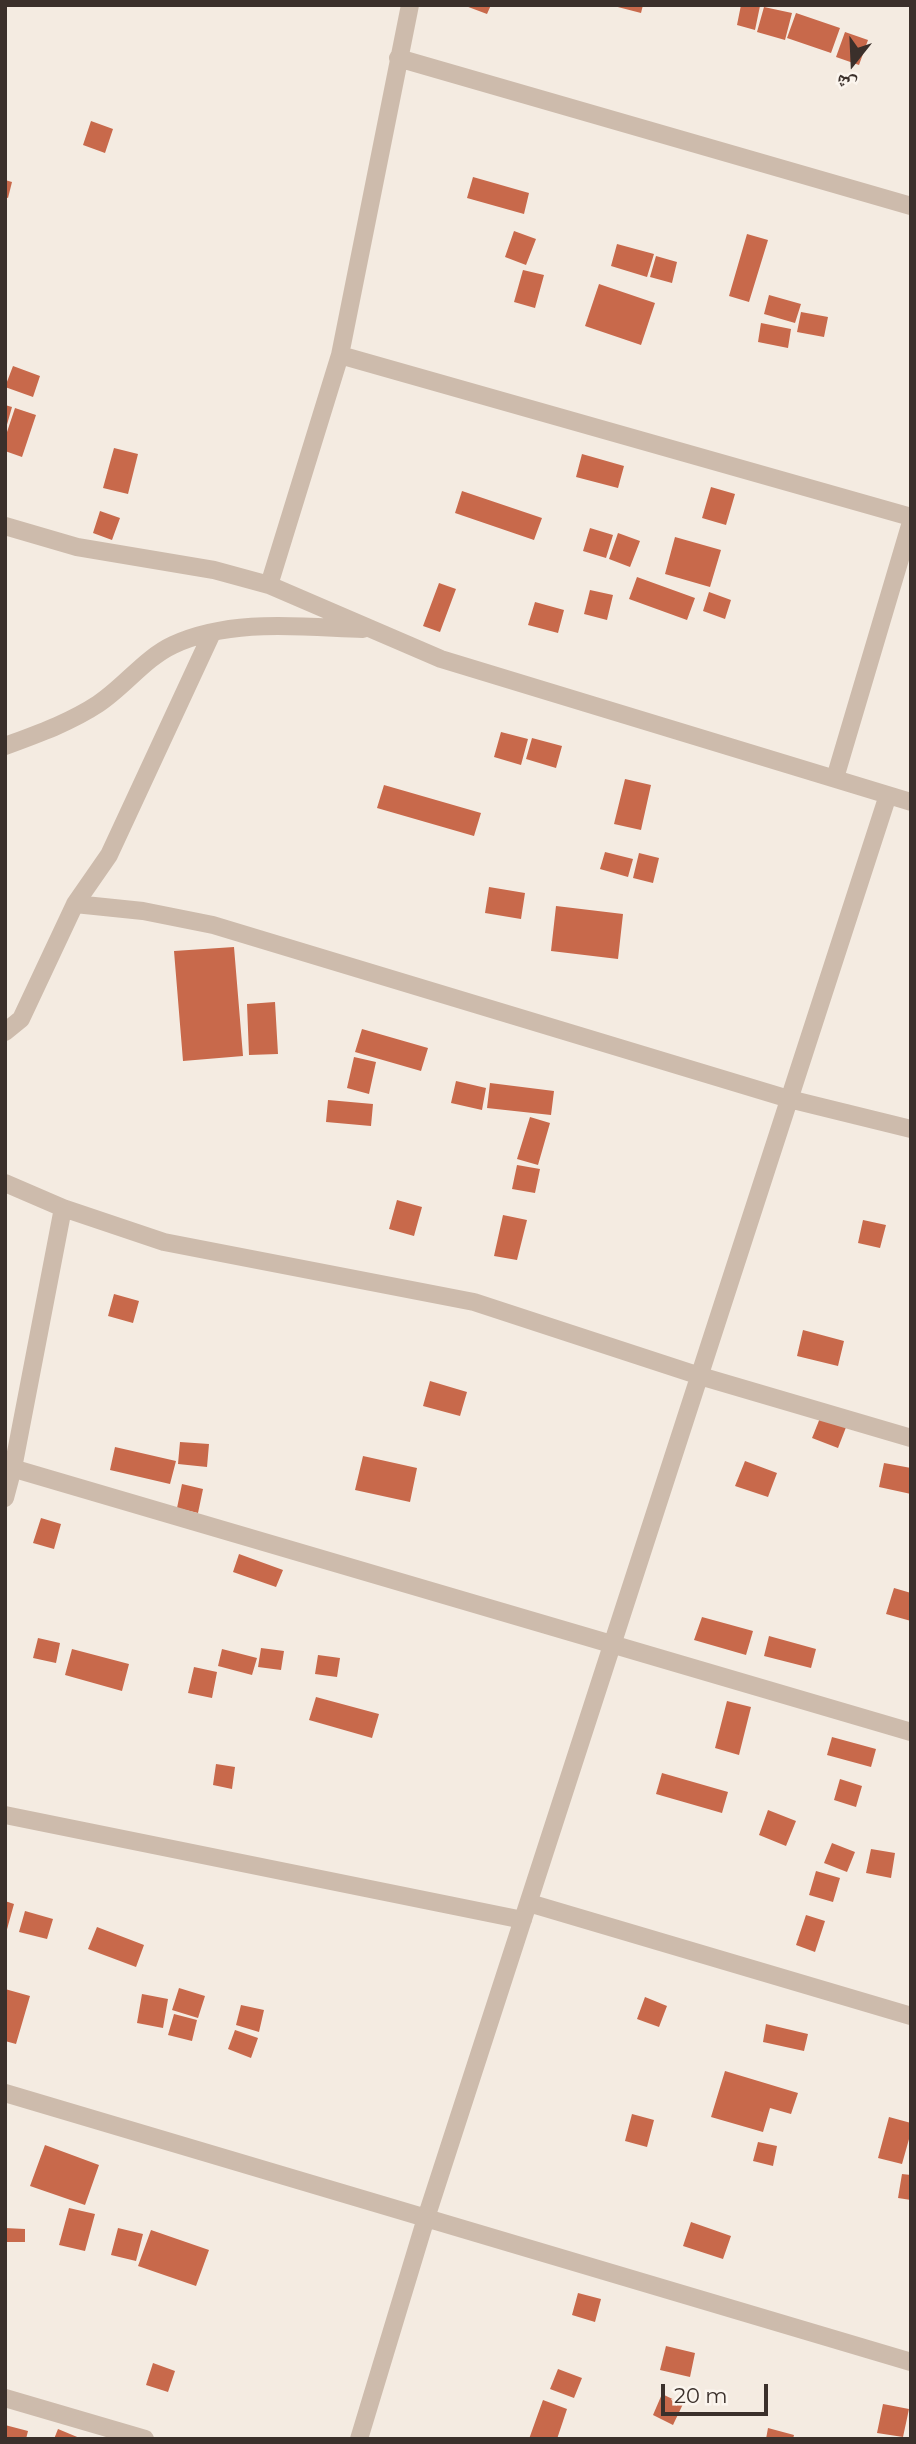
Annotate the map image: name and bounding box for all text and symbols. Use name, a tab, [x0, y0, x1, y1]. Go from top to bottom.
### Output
north arrow	[818, 28, 888, 98]
text: ش	[833, 69, 860, 98]
scale bar	[664, 2370, 771, 2414]
text: 20 m	[674, 2383, 728, 2408]

